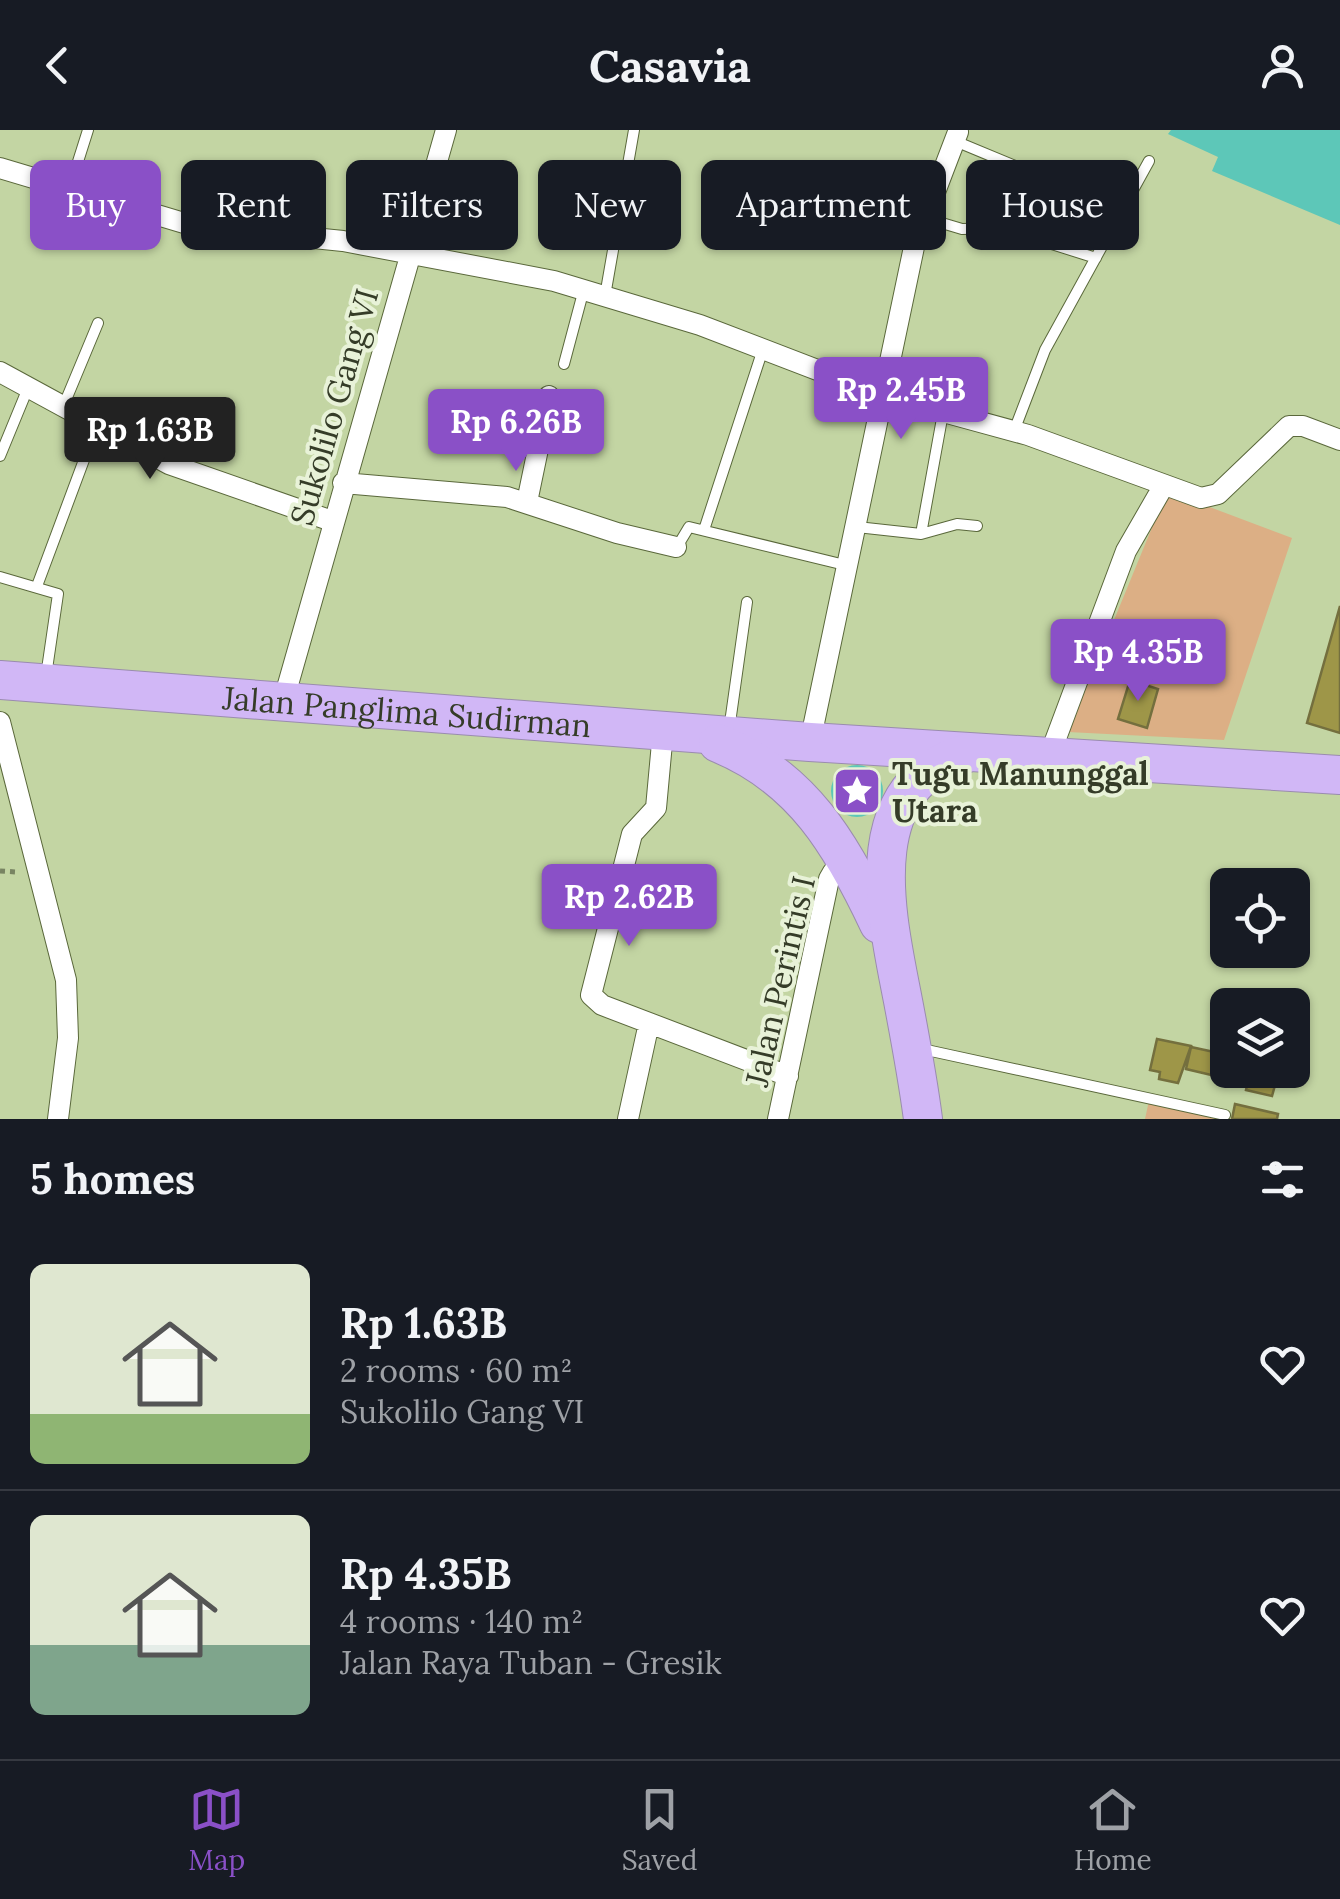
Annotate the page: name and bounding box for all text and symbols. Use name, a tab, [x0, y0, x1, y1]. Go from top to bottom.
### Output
text: Casavia	[589, 37, 751, 94]
icon: back	[30, 38, 85, 93]
icon: person	[1255, 38, 1310, 93]
chip: Buy	[30, 160, 161, 250]
chip: Rent	[181, 160, 326, 250]
chip: Filters	[346, 160, 518, 250]
chip: New	[538, 160, 681, 250]
chip: Apartment	[701, 160, 946, 250]
chip: House	[966, 160, 1139, 250]
street label: Sukolilo Gang VI	[281, 284, 387, 530]
pin: Rp 2.45B	[798, 357, 1004, 442]
text: Rp 2.45B	[836, 369, 966, 410]
pin: Rp 6.26B	[413, 389, 619, 474]
pin: Rp 1.63B	[47, 397, 253, 482]
text: Rp 6.26B	[450, 401, 582, 442]
text: Rp 1.63B	[86, 409, 214, 450]
pin: Rp 4.35B	[1035, 619, 1241, 704]
text: Rp 4.35B	[1073, 631, 1203, 672]
street label: Jalan Panglima Sudirman	[220, 677, 593, 746]
place label: Tugu Manunggal Utara	[892, 753, 1149, 831]
place icon: Tugu Manunggal Utara	[831, 765, 883, 817]
pin: Rp 2.62B	[526, 864, 732, 949]
map controls	[1210, 868, 1310, 1088]
button: locate	[1210, 868, 1310, 968]
street label: Jalan Perintis I	[736, 872, 824, 1091]
text: Rp 2.62B	[564, 876, 694, 917]
button: layers	[1210, 988, 1310, 1088]
text: 5 homes	[30, 1152, 195, 1206]
icon: filters	[1255, 1152, 1310, 1207]
text: Rp 1.63B	[340, 1296, 507, 1350]
icon: home	[110, 1304, 230, 1424]
icon: heart	[1255, 1337, 1310, 1392]
text: 2 rooms · 60 m²	[340, 1350, 573, 1391]
text: Sukolilo Gang VI	[340, 1391, 584, 1432]
text: Rp 4.35B	[340, 1547, 512, 1601]
icon: home	[110, 1555, 230, 1675]
icon: heart	[1255, 1588, 1310, 1643]
text: 4 rooms · 140 m²	[340, 1601, 583, 1642]
text: Jalan Raya Tuban - Gresik	[340, 1642, 722, 1683]
tab: Map	[188, 1782, 245, 1878]
tab: Saved	[622, 1782, 697, 1878]
tab: Home	[1074, 1782, 1152, 1878]

